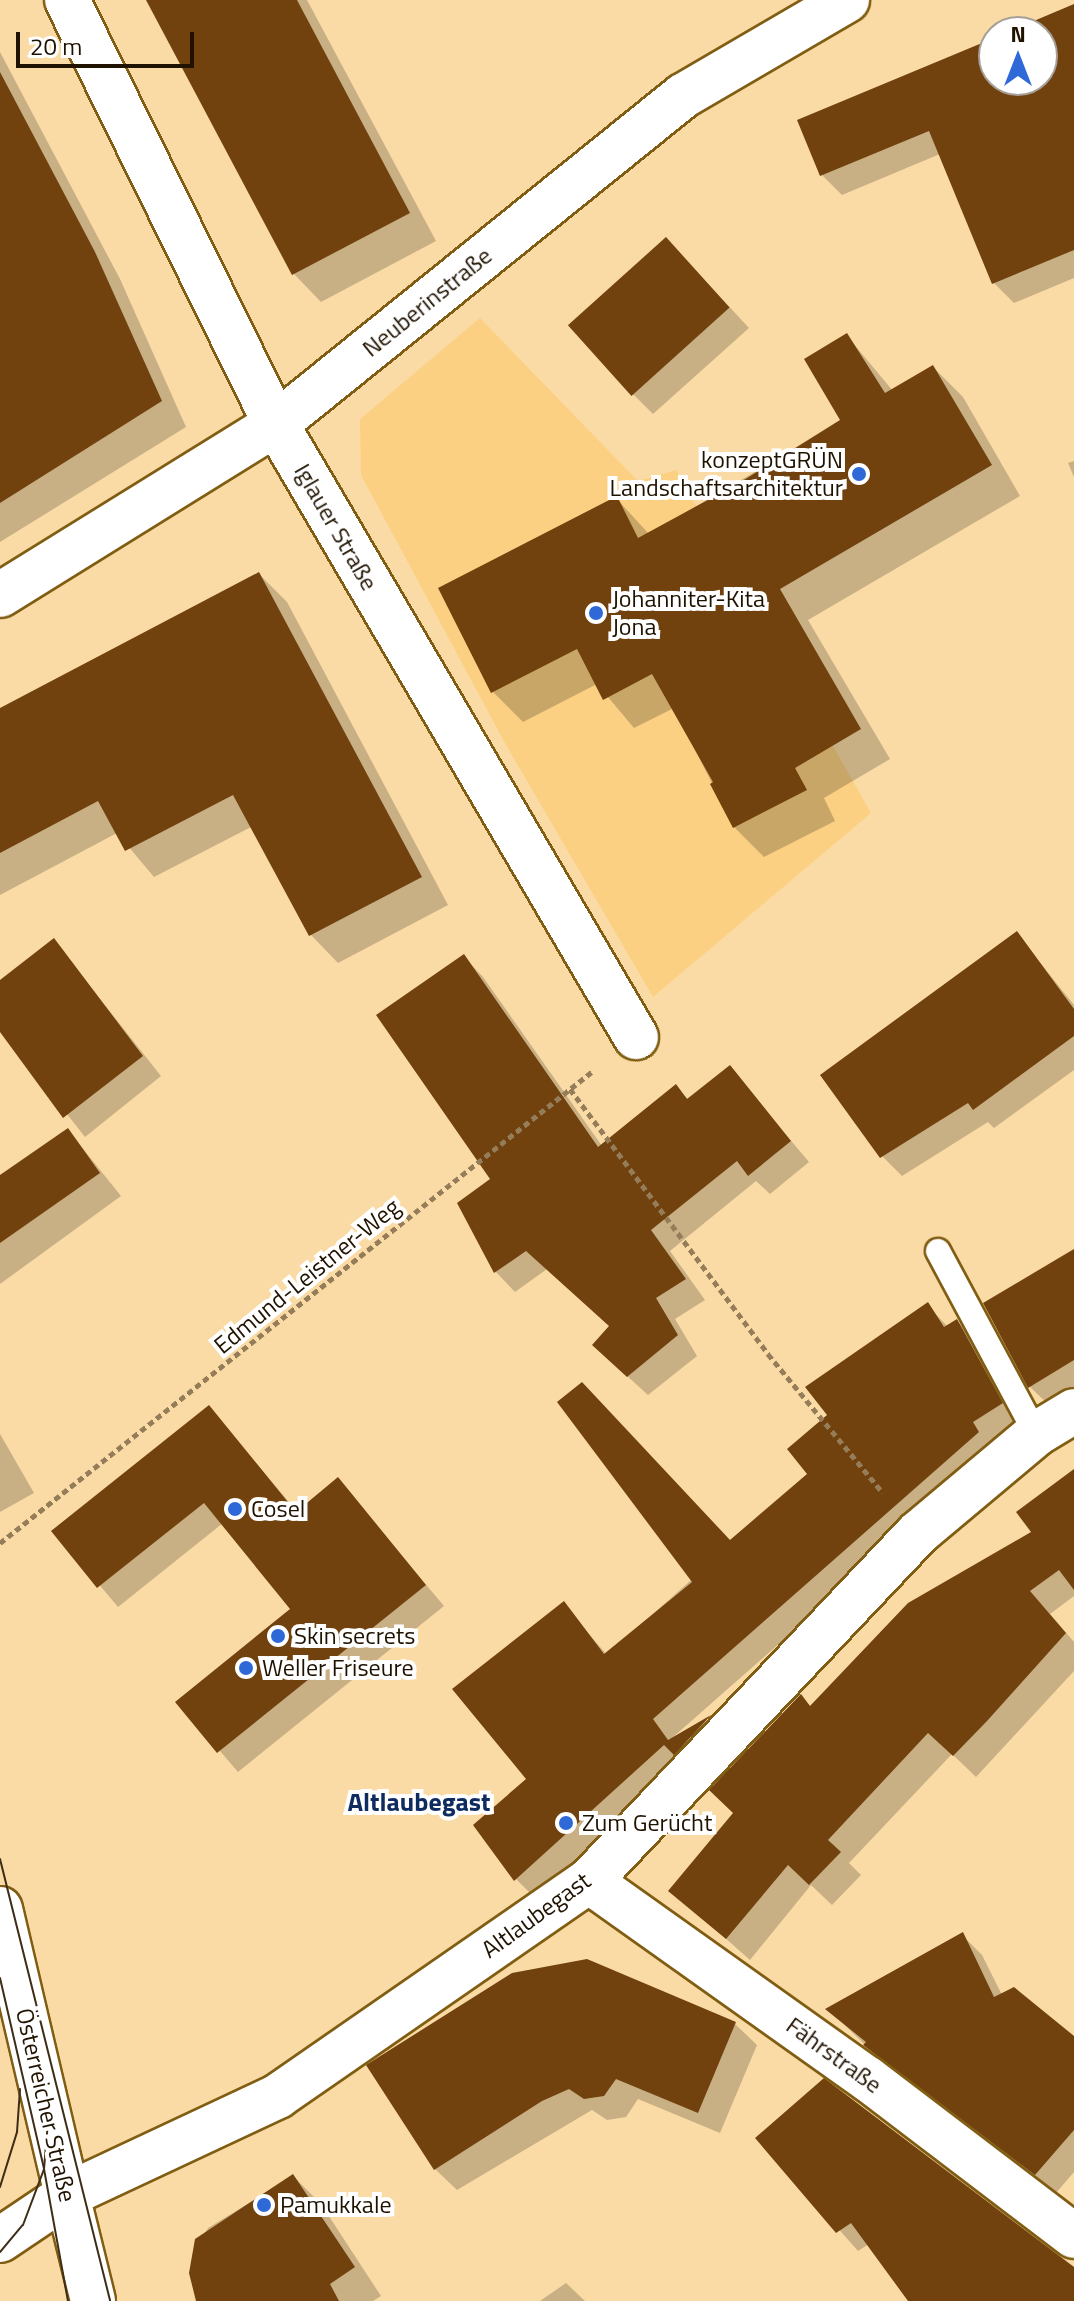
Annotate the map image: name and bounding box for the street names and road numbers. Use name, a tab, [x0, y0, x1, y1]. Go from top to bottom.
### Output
street label: Neuberinstraße	[357, 241, 497, 363]
street label: Iglauer Straße	[288, 459, 384, 595]
street label: Edmund-Leistner-Weg	[208, 1192, 406, 1360]
street label: Altlaubegast	[476, 1866, 596, 1964]
street label: Österreicher Straße	[10, 2005, 82, 2205]
street label: Fährstraße	[781, 2011, 887, 2099]

